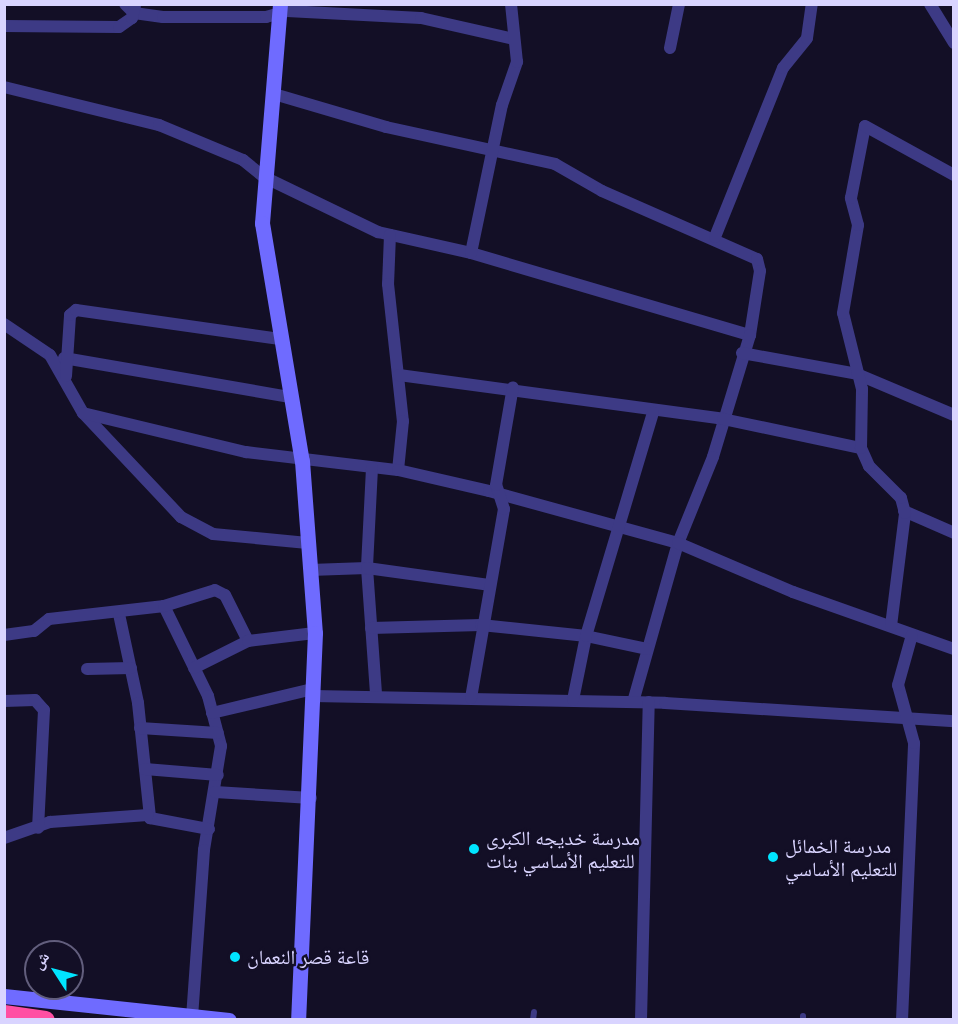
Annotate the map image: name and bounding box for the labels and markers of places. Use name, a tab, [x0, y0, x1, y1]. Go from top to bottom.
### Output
place label: مدرسة خديجه الكبرى للتعليم الأساسي بنات	[486, 826, 640, 873]
place label: مدرسة الخمائل للتعليم الأساسي	[785, 834, 897, 881]
marker: مدرسة خديجه الكبرى للتعليم الأساسي بنات	[467, 842, 481, 856]
marker: مدرسة الخمائل للتعليم الأساسي	[766, 850, 780, 864]
place label: قاعة قصر النعمان	[247, 945, 369, 969]
marker: قاعة قصر النعمان	[228, 950, 242, 964]

